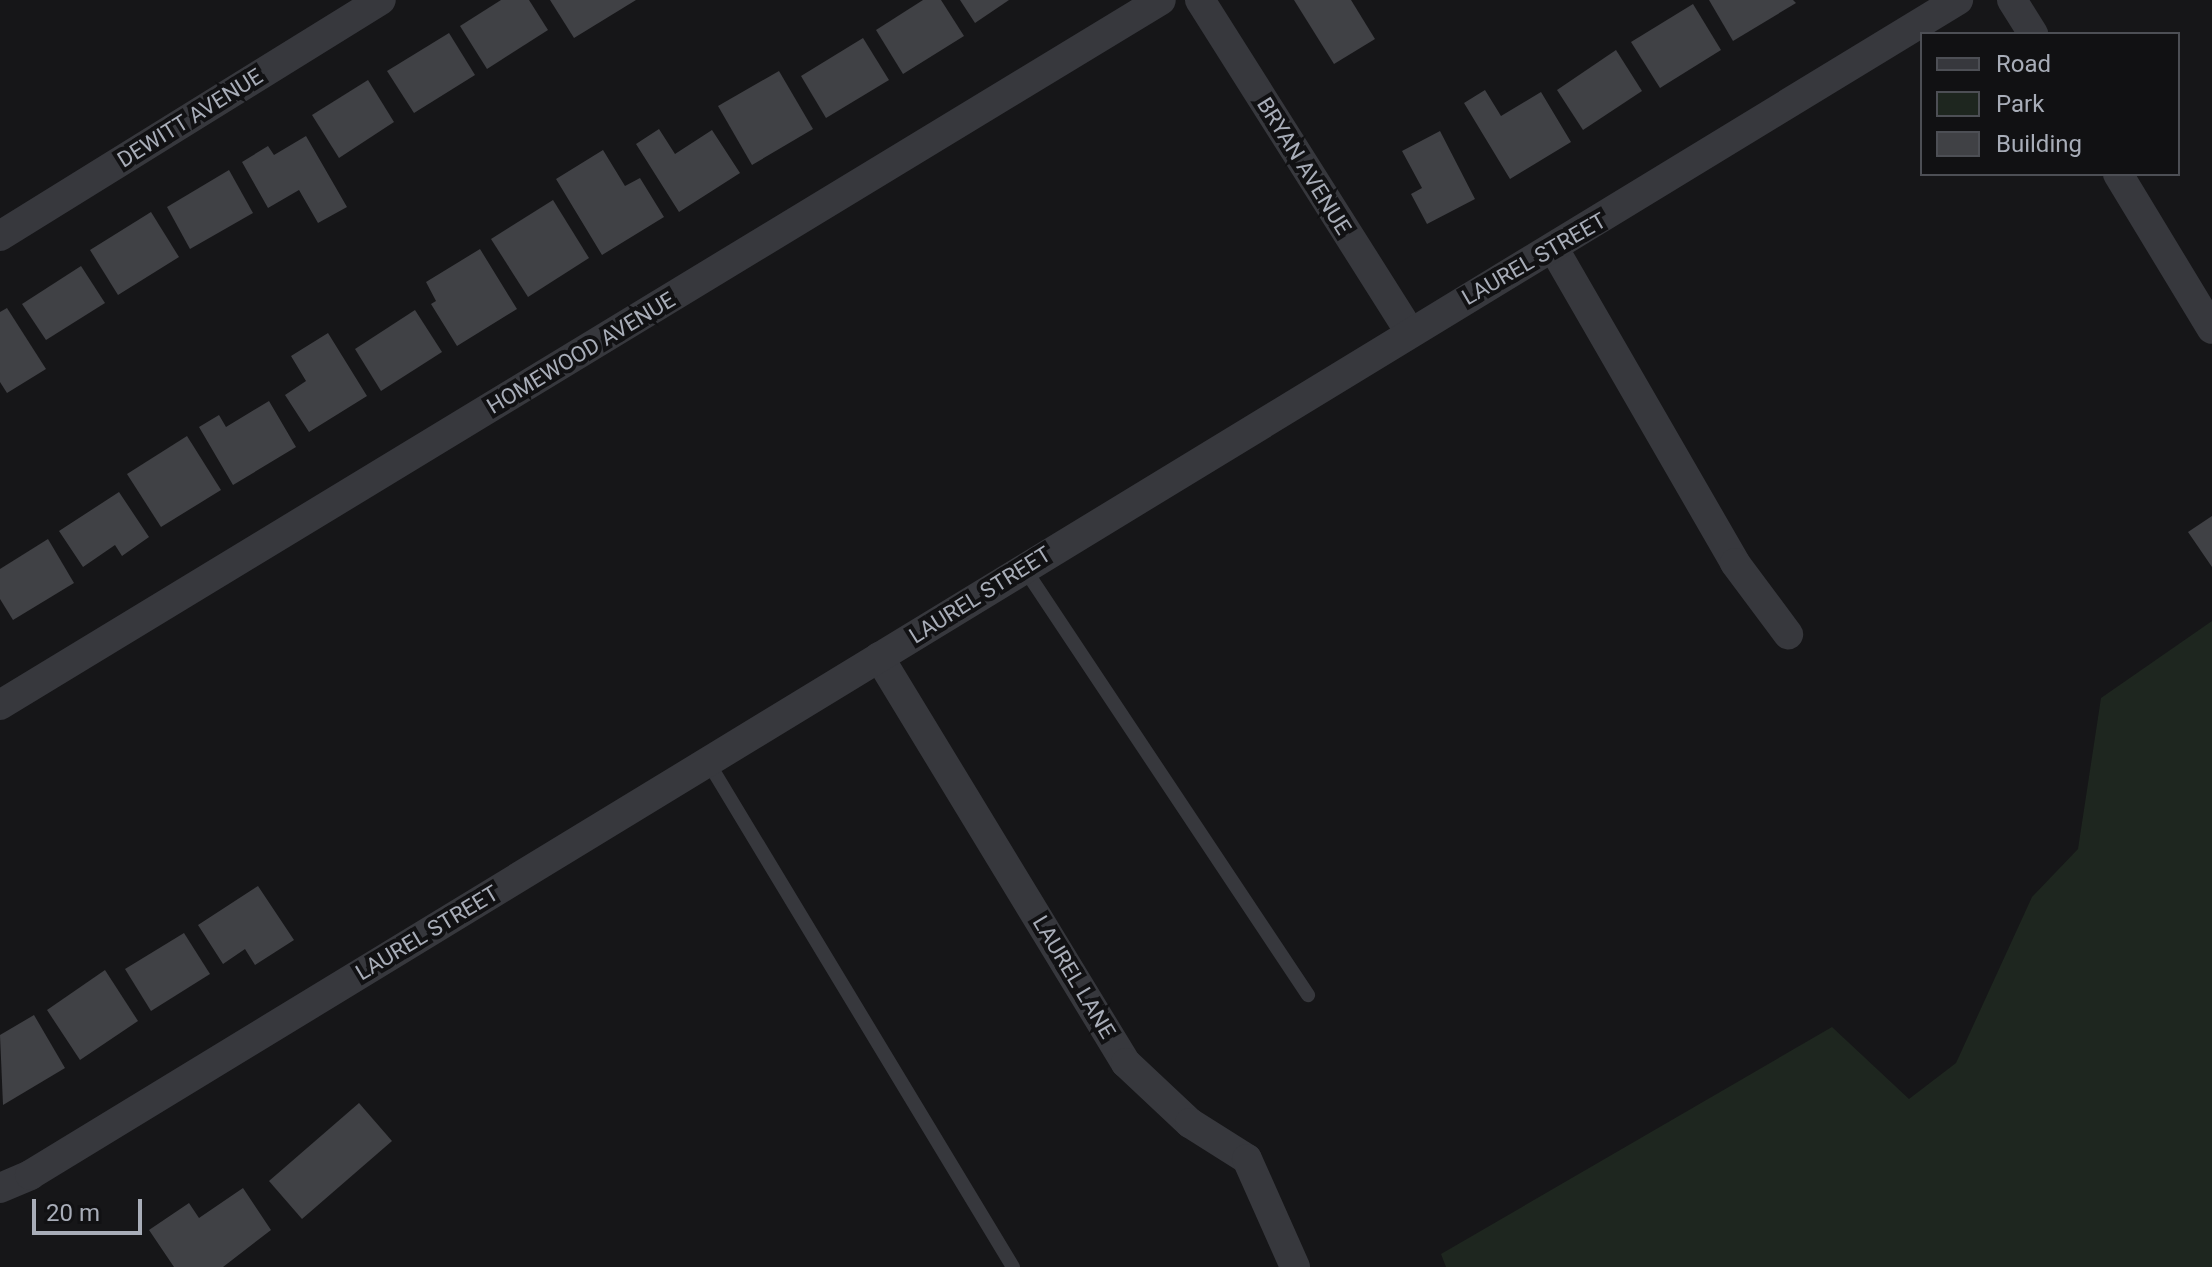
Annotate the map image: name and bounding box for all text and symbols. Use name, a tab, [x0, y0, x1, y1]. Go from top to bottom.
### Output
legend	[1920, 32, 2180, 176]
text: Road	[1996, 50, 2051, 78]
street label: DEWITT AVENUE	[112, 63, 268, 173]
text: Park	[1996, 90, 2044, 118]
street label: BRYAN AVENUE	[1251, 92, 1357, 240]
text: Building	[1996, 130, 2082, 158]
street label: LAUREL STREET	[1457, 207, 1611, 311]
street label: HOMEWOOD AVENUE	[482, 286, 680, 420]
street label: LAUREL STREET	[904, 541, 1056, 649]
street label: LAUREL STREET	[351, 880, 503, 986]
street label: LAUREL LANE	[1027, 911, 1121, 1043]
scale bar	[36, 1183, 146, 1233]
text: 20 m	[46, 1199, 100, 1227]

